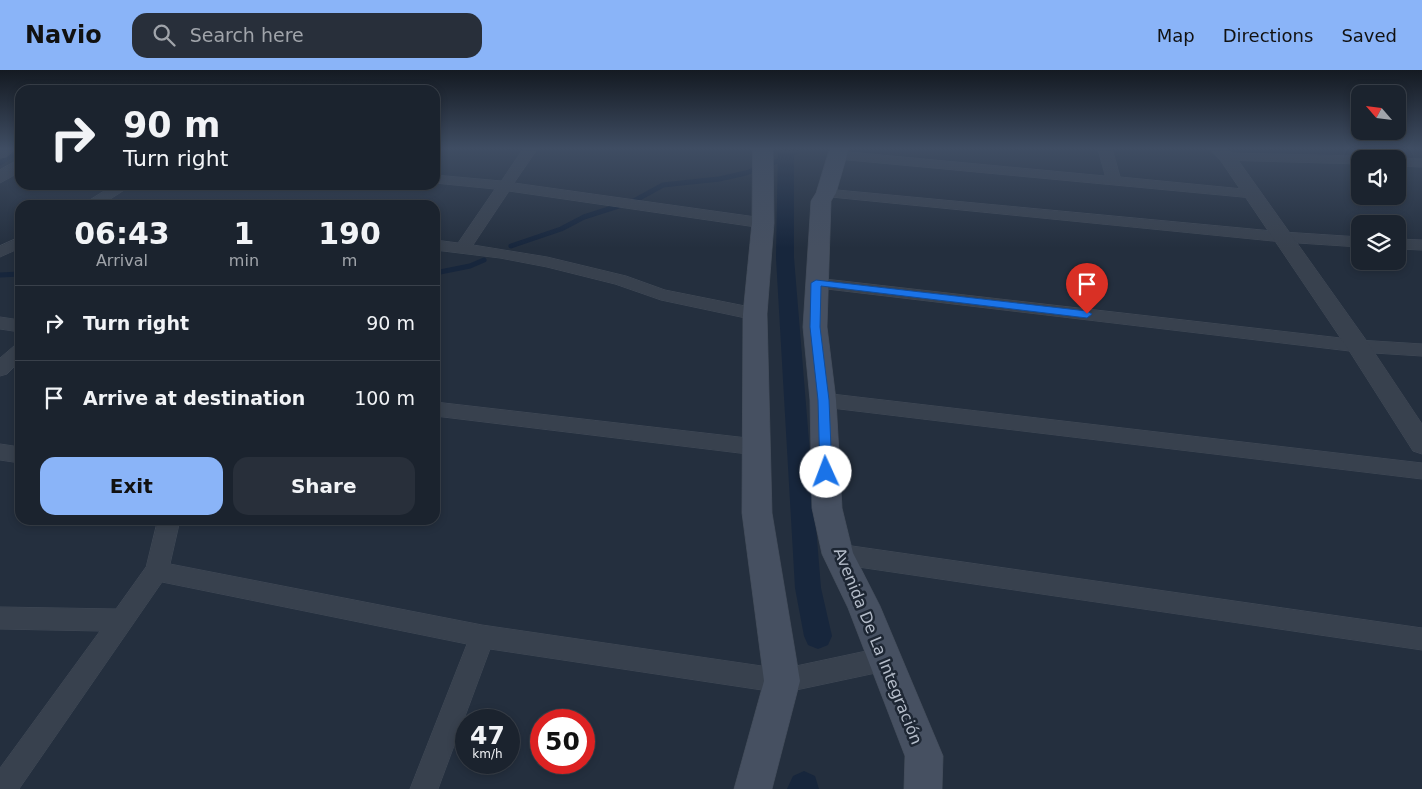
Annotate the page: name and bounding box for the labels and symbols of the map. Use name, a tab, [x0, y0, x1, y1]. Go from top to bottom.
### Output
north arrow	[1351, 85, 1406, 140]
pin	[1066, 263, 1108, 314]
position arrow	[799, 445, 851, 497]
street label: Avenida De La Integración	[830, 545, 926, 747]
speed limit sign: 50	[530, 709, 595, 774]

